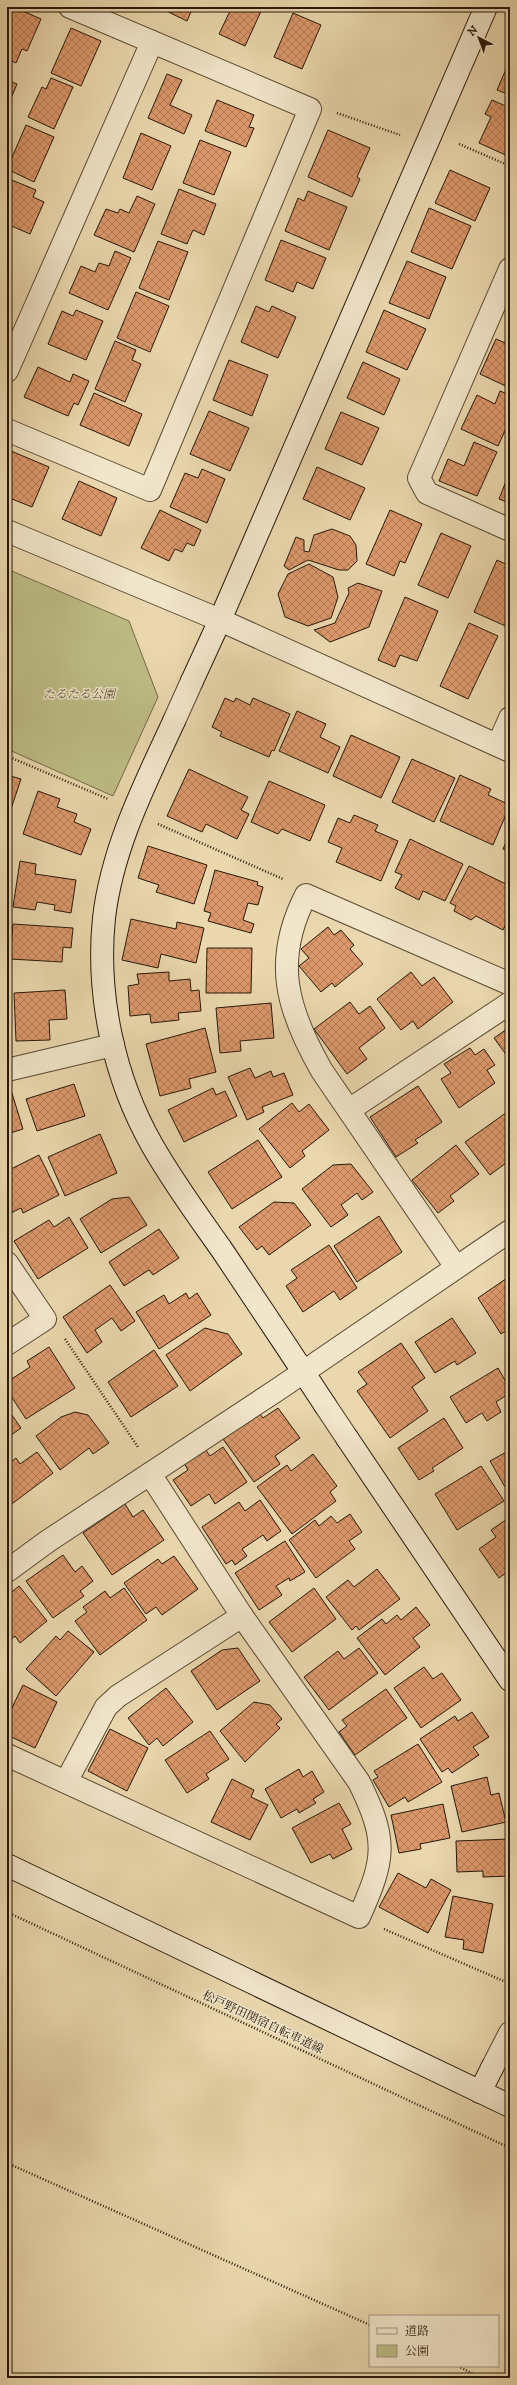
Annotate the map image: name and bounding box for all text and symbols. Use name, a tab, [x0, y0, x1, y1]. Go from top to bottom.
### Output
north arrow	[459, 18, 499, 58]
text: N	[465, 23, 481, 40]
park label: たるたる公園	[43, 687, 117, 702]
street label: 松戸野田関宿自転車道線	[200, 1988, 326, 2057]
legend	[369, 2315, 499, 2367]
text: 道路	[405, 2324, 429, 2339]
text: 公園	[405, 2344, 429, 2359]

